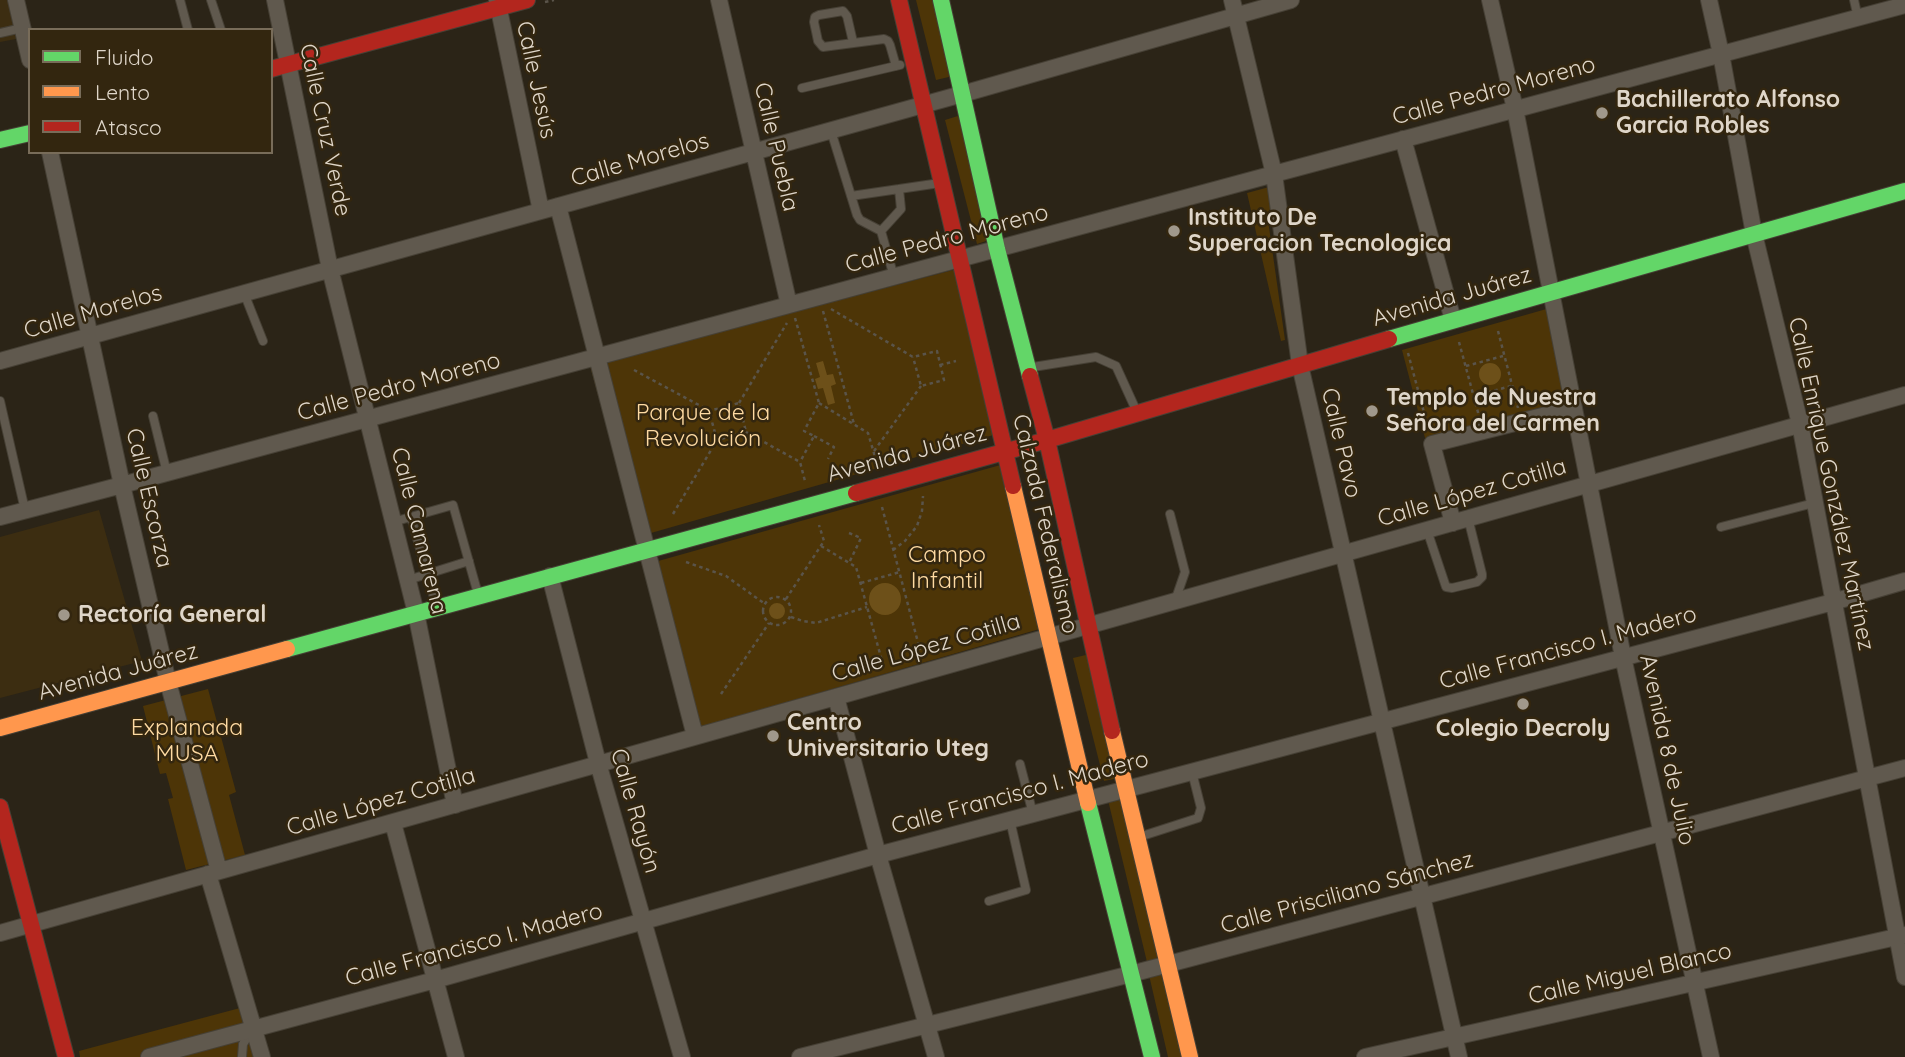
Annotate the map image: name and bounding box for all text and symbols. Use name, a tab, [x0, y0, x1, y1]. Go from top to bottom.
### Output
street label: Calle Jesús	[510, 19, 562, 141]
legend	[28, 28, 273, 154]
street label: Calle Cruz Verde	[293, 41, 357, 219]
text: Fluido	[95, 44, 153, 70]
street label: Calle Pedro Moreno	[1390, 51, 1598, 131]
text: Lento	[95, 79, 150, 105]
street label: Calle Puebla	[748, 80, 804, 214]
place label: Bachillerato Alfonso Garcia Robles	[1616, 86, 1840, 140]
marker: Bachillerato Alfonso Garcia Robles	[1594, 105, 1610, 121]
text: Atasco	[95, 114, 162, 140]
street label: Calle Morelos	[568, 127, 712, 193]
street label: Calle Pedro Moreno	[843, 199, 1051, 279]
place label: Instituto De Superacion Tecnologica	[1188, 204, 1451, 258]
marker: Instituto De Superacion Tecnologica	[1166, 223, 1182, 239]
street label: Avenida Juárez	[1369, 261, 1535, 333]
street label: Calle Morelos	[21, 279, 165, 345]
street label: Calle Enrique González Martínez	[1782, 315, 1880, 653]
street label: Calle Pedro Moreno	[295, 347, 503, 427]
place label: Templo de Nuestra Señora del Carmen	[1386, 384, 1600, 438]
street label: Calle Pavo	[1315, 385, 1367, 501]
park label: Parque de la Revolución	[636, 399, 770, 453]
marker: Templo de Nuestra Señora del Carmen	[1364, 403, 1380, 419]
street label: Calzada Federalismo	[1006, 412, 1084, 636]
street label: Avenida Juárez	[824, 419, 990, 489]
street label: Calle Escorza	[120, 426, 178, 570]
street label: Calle Camarena	[385, 445, 453, 617]
street label: Calle López Cotilla	[1374, 453, 1570, 533]
park label: Campo Infantil	[908, 541, 986, 595]
street label: Calle Francisco I. Madero	[1436, 600, 1700, 696]
place label: Rectoría General	[78, 601, 266, 629]
marker: Rectoría General	[56, 607, 72, 623]
street label: Calle López Cotilla	[828, 608, 1024, 688]
street label: Avenida Juárez	[35, 637, 201, 707]
street label: Avenida 8 de Julio	[1633, 652, 1701, 848]
marker: Colegio Decroly	[1515, 696, 1531, 712]
place label: Centro Universitario Uteg	[787, 709, 989, 763]
park label: Explanada MUSA	[131, 714, 243, 768]
place label: Colegio Decroly	[1436, 715, 1610, 743]
marker: Centro Universitario Uteg	[765, 728, 781, 744]
street label: Calle Francisco I. Madero	[888, 745, 1152, 841]
street label: Calle Rayón	[604, 746, 666, 876]
street label: Calle López Cotilla	[283, 762, 479, 842]
street label: Calle Prisciliano Sánchez	[1218, 846, 1476, 940]
street label: Calle Francisco I. Madero	[342, 897, 606, 993]
street label: Calle Miguel Blanco	[1526, 937, 1734, 1011]

